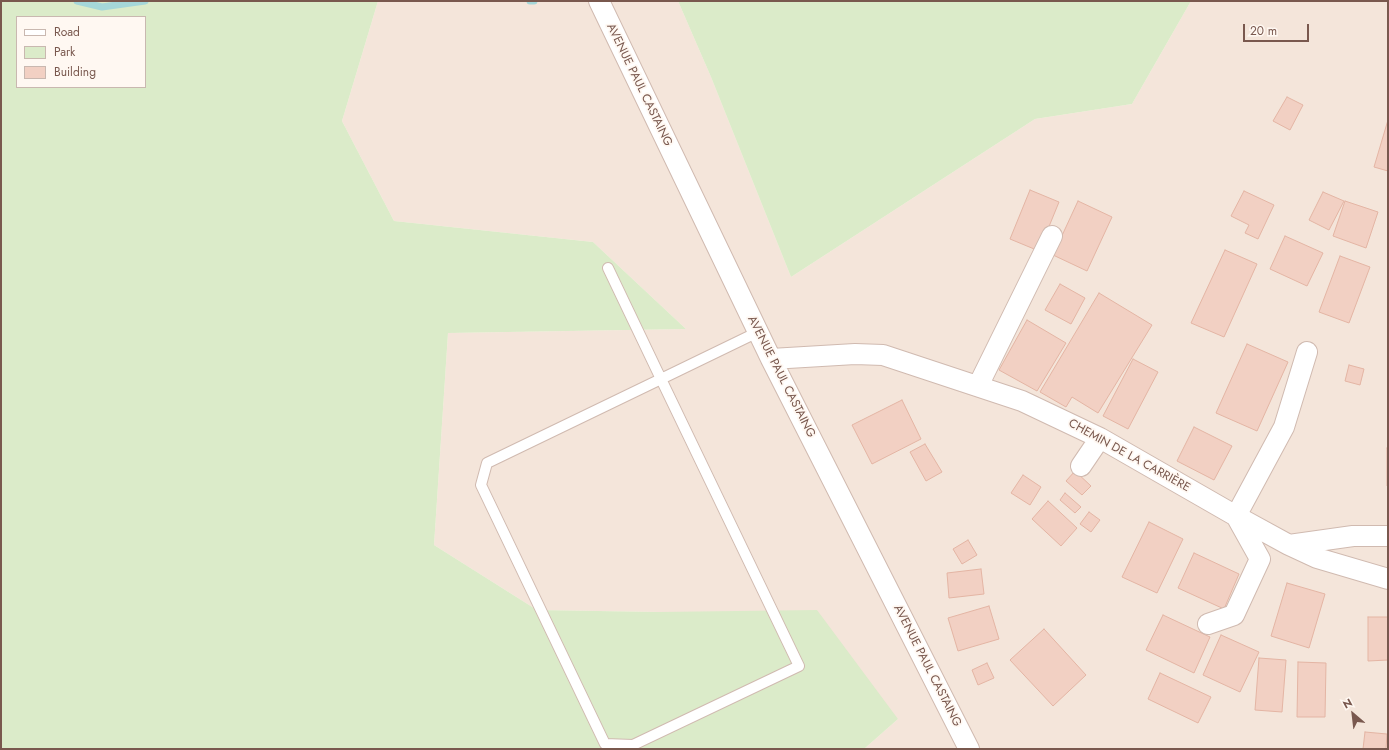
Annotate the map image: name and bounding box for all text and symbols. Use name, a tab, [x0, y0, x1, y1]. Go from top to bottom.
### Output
legend	[16, 16, 146, 88]
scale bar	[1245, 16, 1311, 42]
street label: AVENUE PAUL CASTAING	[603, 21, 675, 149]
text: 20 m	[1250, 22, 1277, 40]
text: Road	[54, 23, 80, 41]
text: Park	[54, 43, 75, 61]
text: Building	[54, 63, 96, 81]
street label: AVENUE PAUL CASTAING	[744, 314, 818, 440]
street label: CHEMIN DE LA CARRIÈRE	[1066, 417, 1192, 495]
street label: AVENUE PAUL CASTAING	[890, 603, 964, 729]
north arrow	[1333, 694, 1373, 734]
text: N	[1340, 694, 1355, 713]

